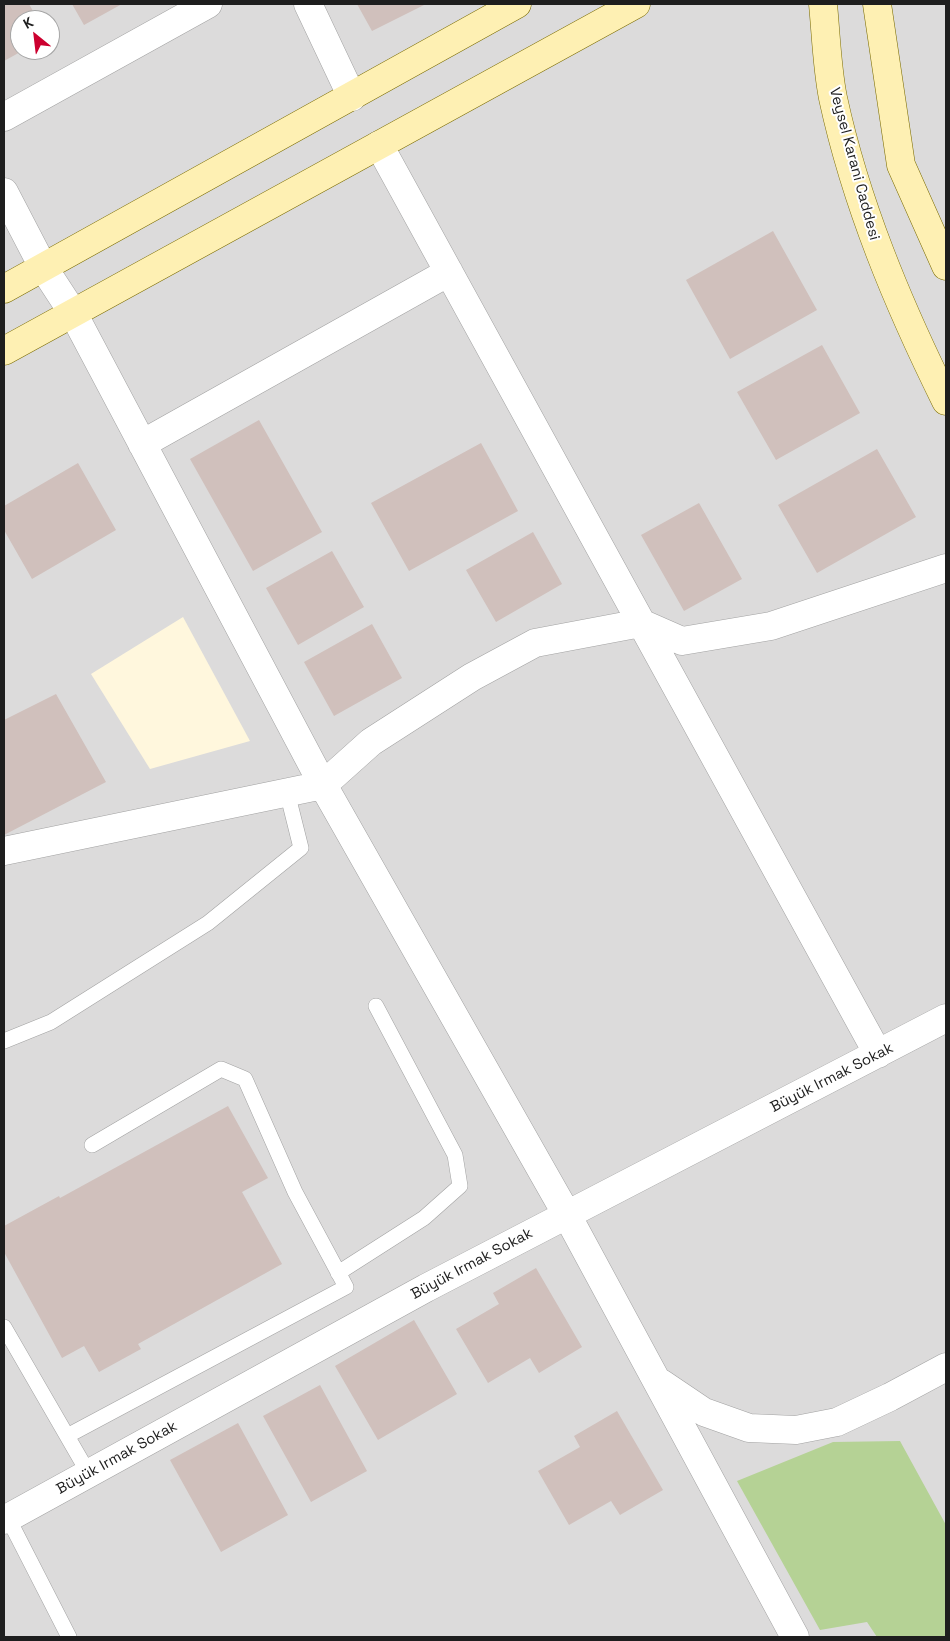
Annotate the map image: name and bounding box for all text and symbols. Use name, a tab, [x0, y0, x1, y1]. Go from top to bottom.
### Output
north arrow	[10, 10, 60, 60]
text: K	[20, 13, 36, 33]
street label: Veysel Karani Caddesi	[825, 86, 883, 242]
street label: Büyük Irmak Sokak	[768, 1039, 896, 1117]
street label: Büyük Irmak Sokak	[408, 1224, 536, 1304]
street label: Büyük Irmak Sokak	[54, 1417, 180, 1499]

